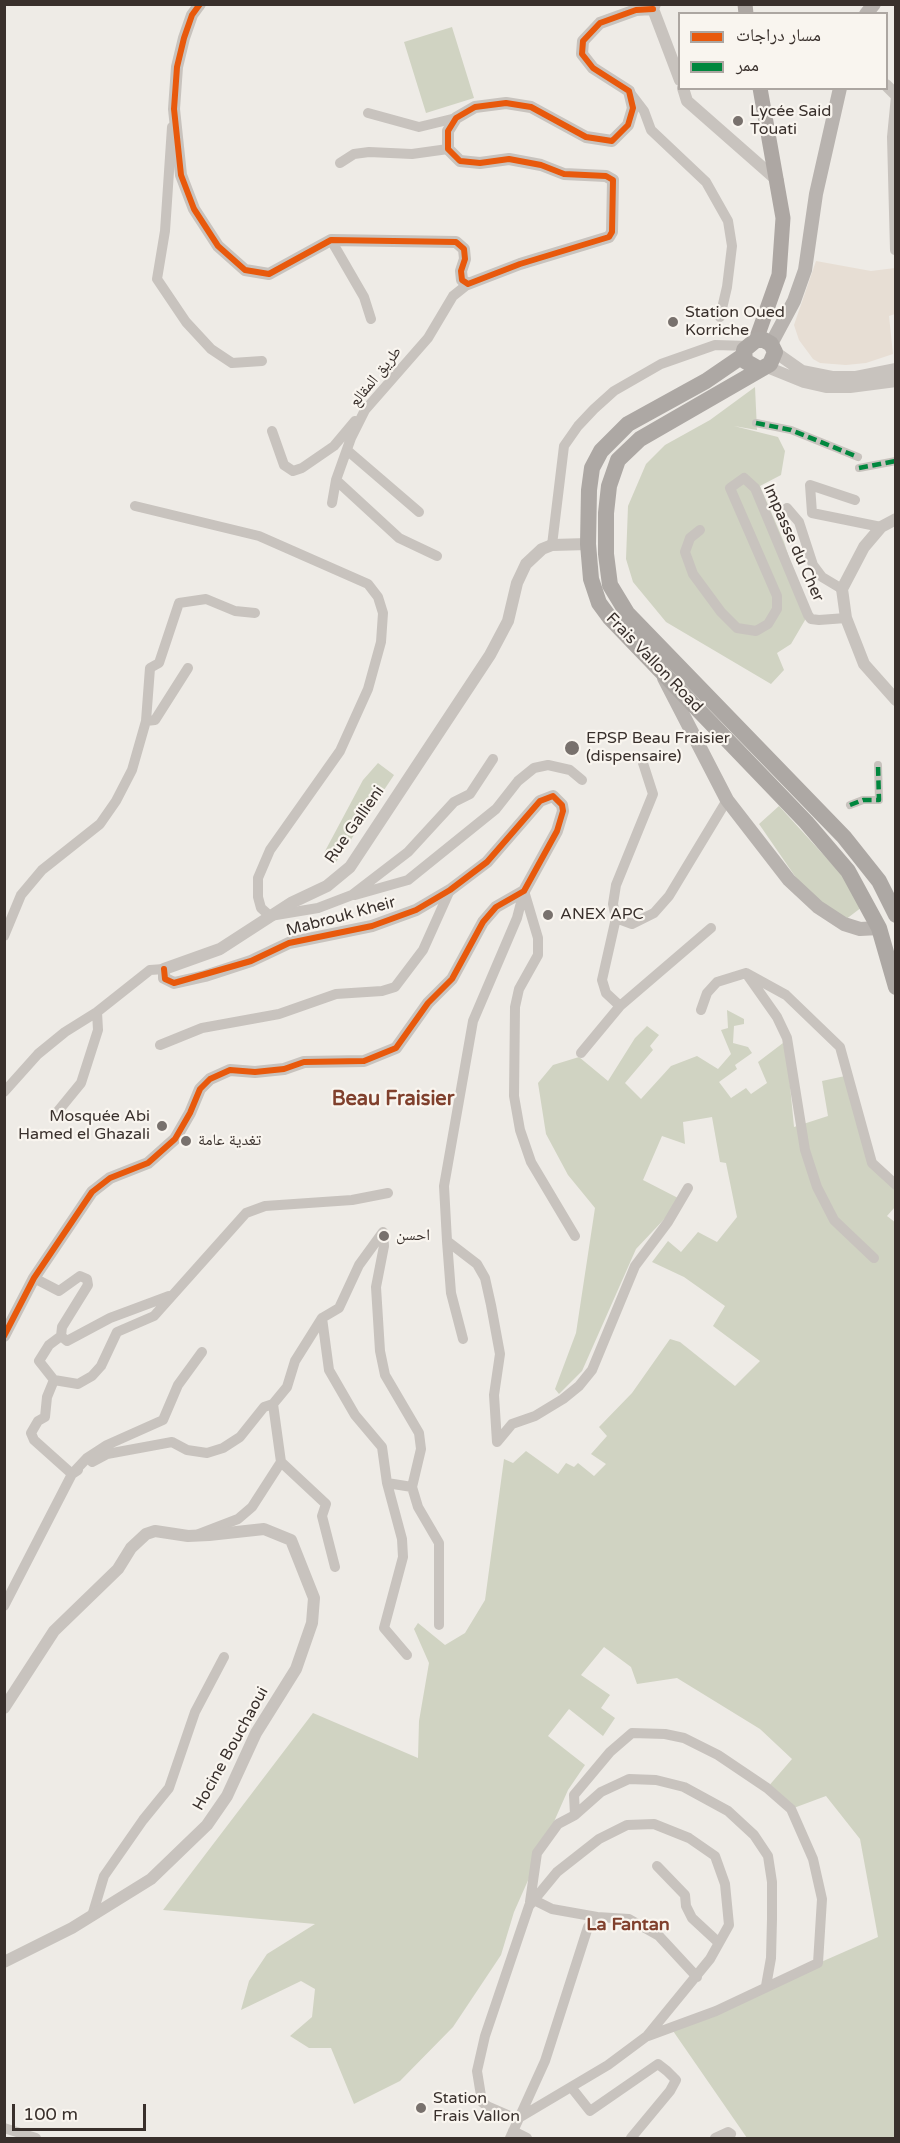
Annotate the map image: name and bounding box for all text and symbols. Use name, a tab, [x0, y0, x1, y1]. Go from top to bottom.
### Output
legend	[678, 12, 888, 90]
text: مسار دراجات	[736, 24, 821, 46]
text: ممر	[736, 54, 759, 76]
place label: Lycée Said Touati	[750, 102, 831, 140]
marker: Lycée Said Touati	[731, 114, 745, 128]
place label: Station Oued Korriche	[685, 303, 785, 341]
marker: Station Oued Korriche	[666, 315, 680, 329]
street label: طريق المقالع	[346, 343, 406, 411]
street label: Impasse du Cher	[758, 481, 828, 605]
street label: Frais Vallon Road	[602, 609, 706, 717]
place label: EPSP Beau Fraisier (dispensaire)	[586, 729, 730, 767]
marker: EPSP Beau Fraisier (dispensaire)	[563, 739, 581, 757]
street label: Rue Gallieni	[321, 783, 389, 867]
street label: Mabrouk Kheir	[284, 893, 398, 941]
place label: ANEX APC	[560, 905, 644, 925]
marker: ANEX APC	[541, 908, 555, 922]
district label: Beau Fraisier	[332, 1088, 454, 1112]
place label: Mosquée Abi Hamed el Ghazali	[18, 1107, 150, 1145]
marker: Mosquée Abi Hamed el Ghazali	[155, 1119, 169, 1133]
place label: تغدية عامة	[198, 1131, 261, 1151]
marker: تغدية عامة	[179, 1134, 193, 1148]
place label: احسن	[396, 1226, 430, 1246]
marker: احسن	[377, 1229, 391, 1243]
street label: Hocine Bouchaoui	[189, 1684, 273, 1814]
district label: La Fantan	[586, 1914, 670, 1936]
place label: Station Frais Vallon	[433, 2089, 520, 2127]
scale bar	[15, 2092, 148, 2130]
marker: Station Frais Vallon	[414, 2101, 428, 2115]
text: 100 m	[23, 2103, 78, 2125]

